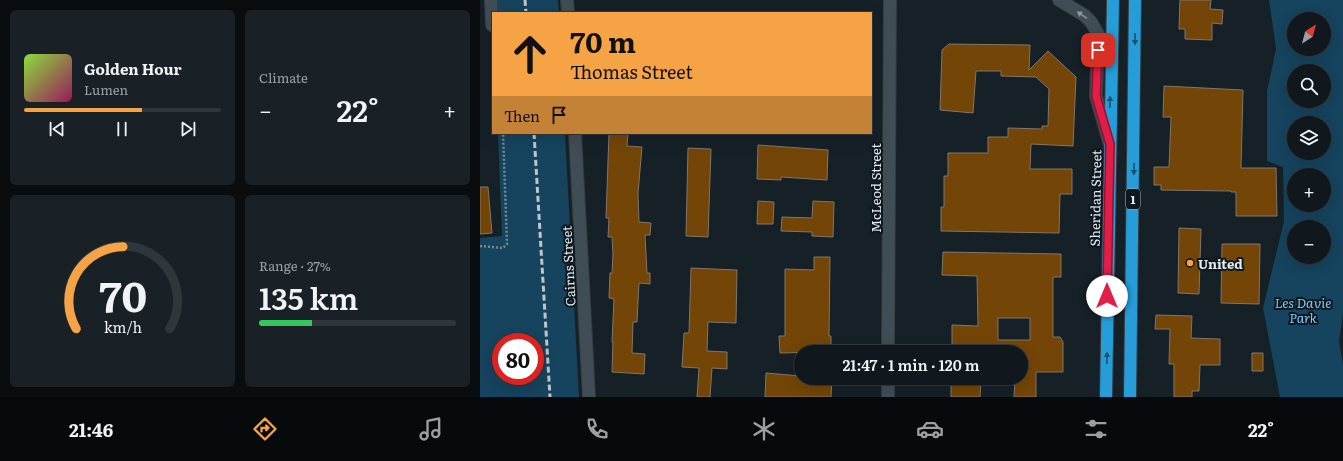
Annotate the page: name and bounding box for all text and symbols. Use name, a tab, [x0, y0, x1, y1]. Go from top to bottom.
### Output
one-way arrow	[1077, 11, 1088, 19]
north arrow	[1287, 12, 1331, 56]
map controls	[1287, 12, 1331, 264]
text: 70 m	[570, 20, 636, 62]
icon: ahead	[504, 28, 556, 80]
pin	[1081, 33, 1115, 67]
one-way arrow	[1132, 33, 1138, 46]
icon: arrive	[1087, 39, 1109, 61]
text: Golden Hour	[84, 57, 182, 80]
text: Thomas Street	[570, 58, 693, 85]
button: search	[1287, 64, 1331, 108]
text: Climate	[259, 68, 308, 87]
text: Lumen	[84, 80, 128, 99]
text: 22°	[336, 87, 379, 131]
text: −	[259, 93, 272, 126]
text: +	[443, 93, 456, 126]
one-way arrow	[1107, 96, 1114, 108]
text: Then	[504, 104, 540, 127]
icon: arrive	[548, 104, 570, 126]
button: layers	[1287, 116, 1331, 160]
icon: previous	[46, 118, 68, 140]
icon: pause	[111, 118, 133, 140]
icon: next	[177, 118, 199, 140]
street label: McLeod Street	[866, 142, 885, 233]
street label: Sheridan Street	[1085, 149, 1105, 246]
one-way arrow	[1131, 163, 1137, 176]
button: +	[1287, 168, 1331, 212]
road number: 1	[1126, 189, 1140, 209]
button: −	[1287, 220, 1331, 264]
street label: Cairns Street	[556, 225, 580, 307]
place label: United	[1198, 254, 1243, 273]
text: Range · 27%	[259, 256, 331, 275]
marker: United	[1185, 258, 1195, 268]
text: 70	[98, 263, 147, 325]
text: 135 km	[259, 275, 358, 319]
position arrow	[1086, 275, 1128, 317]
park label: Les Davie Park	[1275, 293, 1331, 327]
text: km/h	[103, 315, 142, 336]
speed limit sign: 80	[492, 333, 544, 385]
one-way arrow	[1104, 351, 1110, 364]
text: 21:47 · 1 min · 120 m	[842, 353, 980, 376]
icon: directions	[251, 415, 279, 443]
icon: music	[417, 415, 445, 443]
icon: phone	[583, 415, 611, 443]
icon: climate	[750, 415, 778, 443]
icon: car	[916, 415, 944, 443]
icon: filters	[1082, 415, 1110, 443]
text: 21:46	[69, 416, 113, 443]
text: 22°	[1248, 416, 1274, 443]

